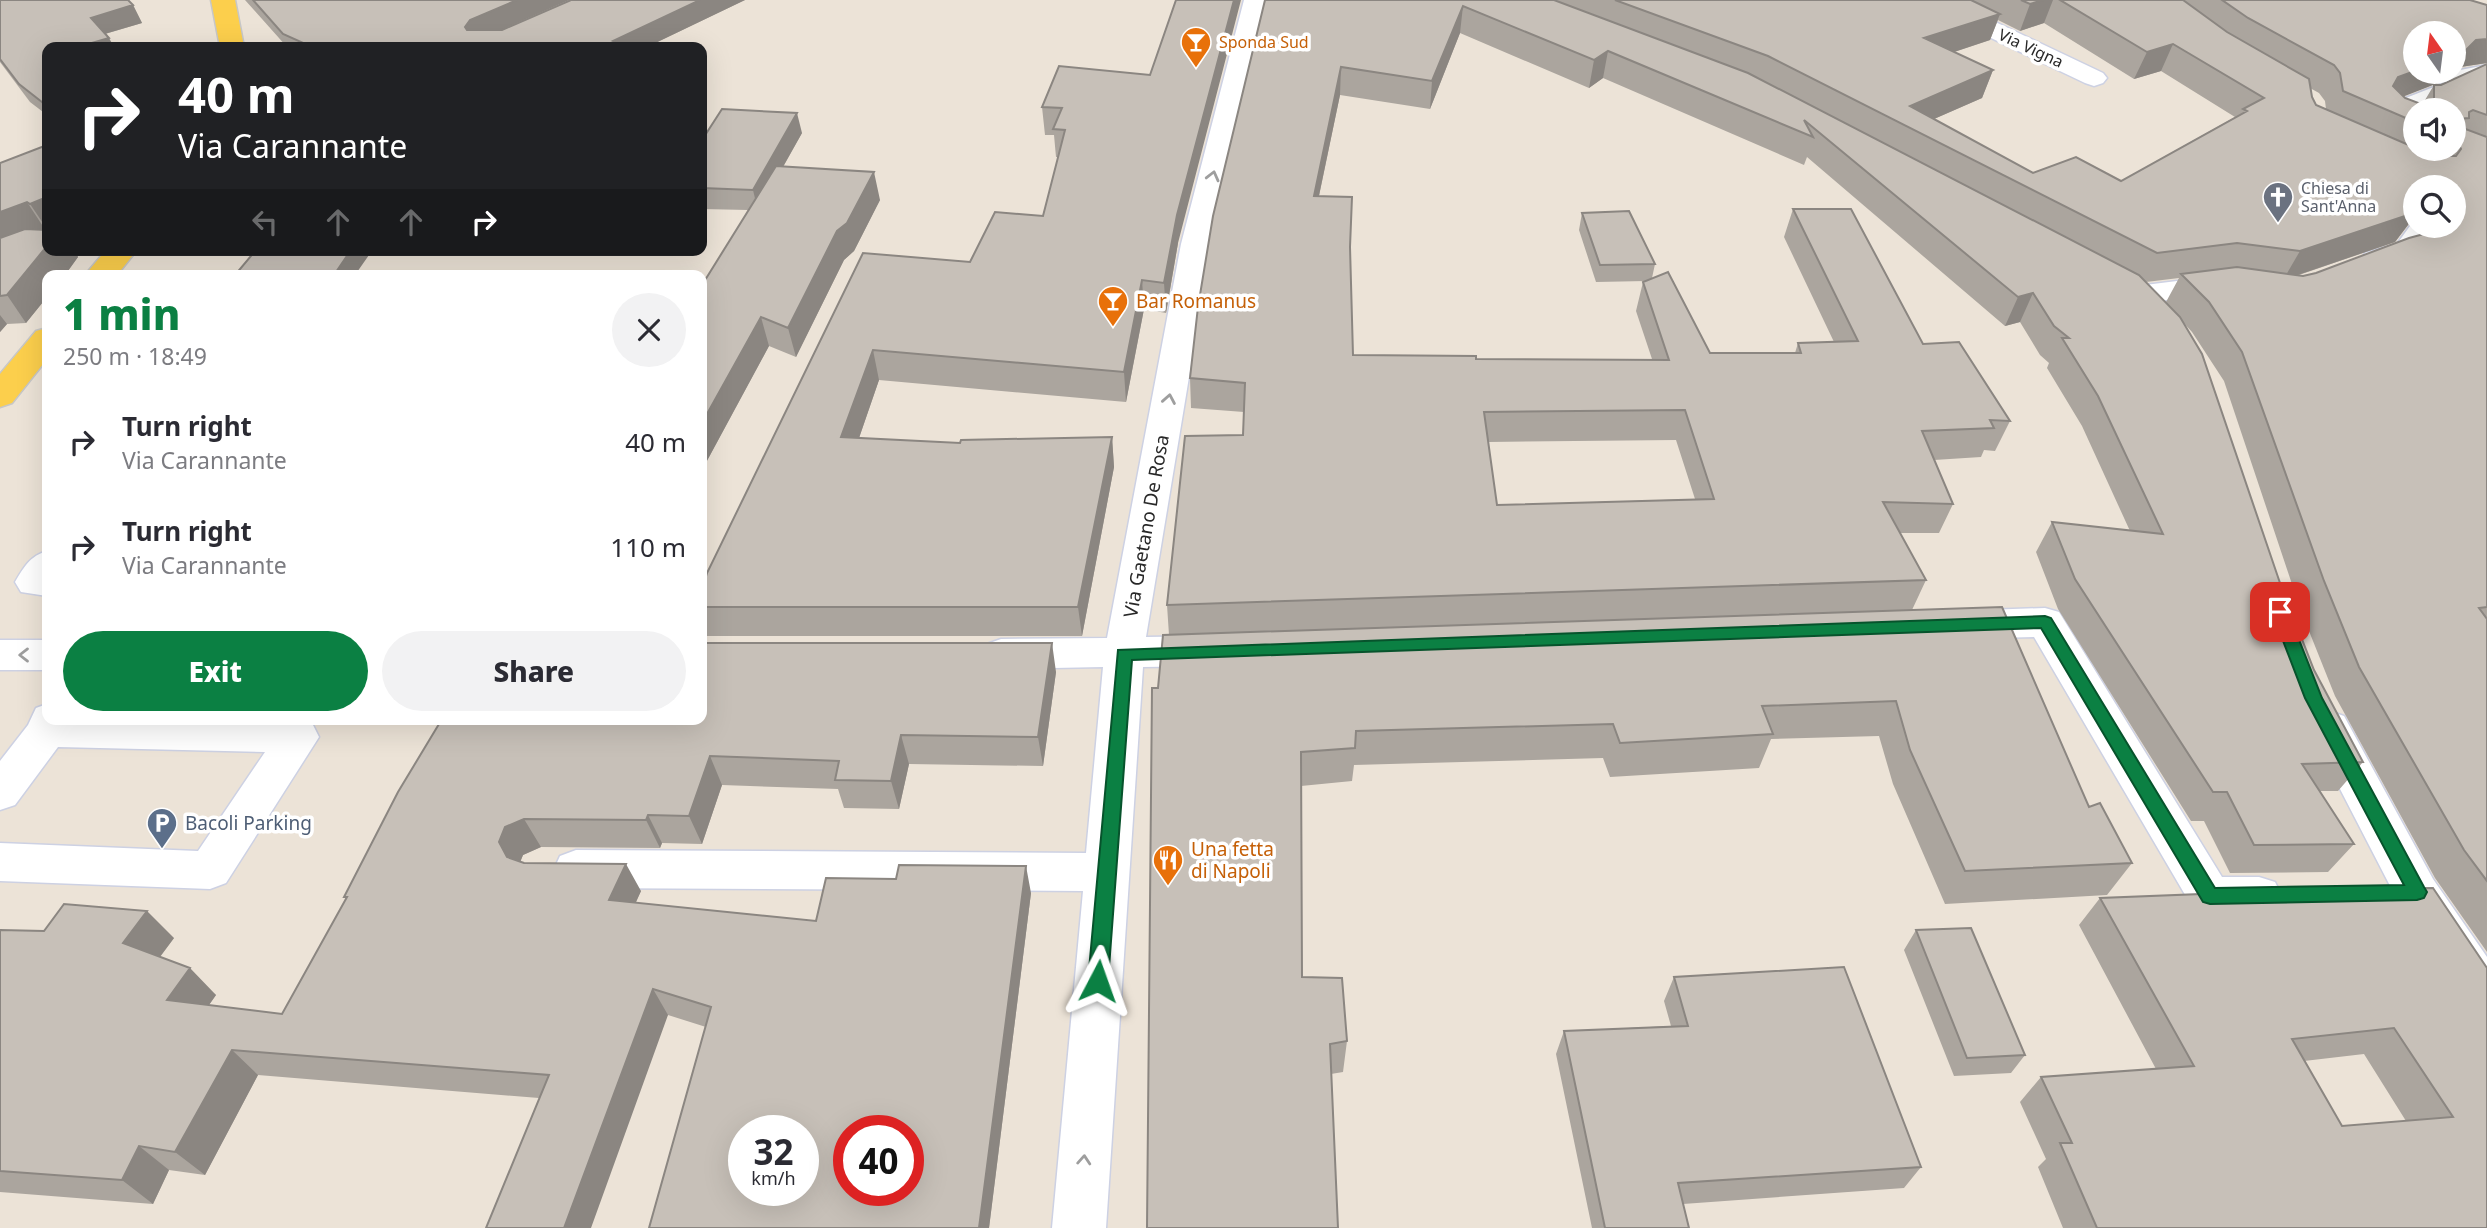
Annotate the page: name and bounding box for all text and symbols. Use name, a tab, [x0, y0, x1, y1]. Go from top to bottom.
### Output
north arrow	[2403, 21, 2466, 84]
map controls	[2403, 21, 2466, 238]
street label: Via Vigna	[1995, 23, 2067, 73]
bar icon: Sponda Sud	[1179, 25, 1213, 69]
place label: Sponda Sud	[1219, 31, 1309, 53]
text: 40 m	[178, 61, 295, 127]
icon: right	[63, 70, 154, 161]
button: sound	[2403, 98, 2466, 161]
text: Via Carannante	[178, 124, 407, 167]
one-way arrow	[1204, 170, 1219, 182]
button: search	[2403, 175, 2466, 238]
place label: Chiesa di Sant'Anna	[2301, 177, 2376, 217]
church icon: Chiesa di Sant'Anna	[2261, 180, 2295, 224]
icon: left	[246, 203, 284, 241]
icon: ahead	[319, 203, 357, 241]
icon: ahead	[392, 203, 430, 241]
icon: right	[465, 203, 503, 241]
bar icon: Bar Romanus	[1096, 284, 1130, 328]
text: 1 min	[63, 285, 180, 342]
place label: Bar Romanus	[1136, 288, 1256, 314]
button: close	[612, 293, 686, 367]
text: 250 m · 18:49	[63, 340, 207, 372]
one-way arrow	[1161, 393, 1176, 405]
text: Turn right	[122, 408, 252, 444]
icon: right	[63, 423, 101, 461]
text: 40 m	[625, 424, 686, 460]
street label: Via Gaetano De Rosa	[1117, 432, 1175, 620]
text: Via Carannante	[122, 444, 287, 476]
text: Turn right	[122, 513, 252, 549]
icon: right	[63, 528, 101, 566]
text: 110 m	[610, 529, 686, 565]
text: Via Carannante	[122, 549, 287, 581]
pin	[2250, 582, 2310, 642]
icon: arrive	[2261, 593, 2299, 631]
button: Exit	[63, 631, 368, 711]
button: Share	[382, 631, 686, 711]
one-way arrow	[18, 647, 28, 663]
parking icon: Bacoli Parking	[145, 806, 179, 850]
place label: Bacoli Parking	[185, 810, 312, 836]
place label: Una fetta di Napoli	[1191, 836, 1274, 884]
restaurant icon: Una fetta di Napoli	[1151, 843, 1185, 887]
position arrow	[1061, 944, 1135, 1018]
speed limit sign: 40	[833, 1115, 924, 1206]
text: 32	[753, 1128, 794, 1175]
one-way arrow	[1076, 1154, 1091, 1165]
text: km/h	[751, 1166, 796, 1190]

